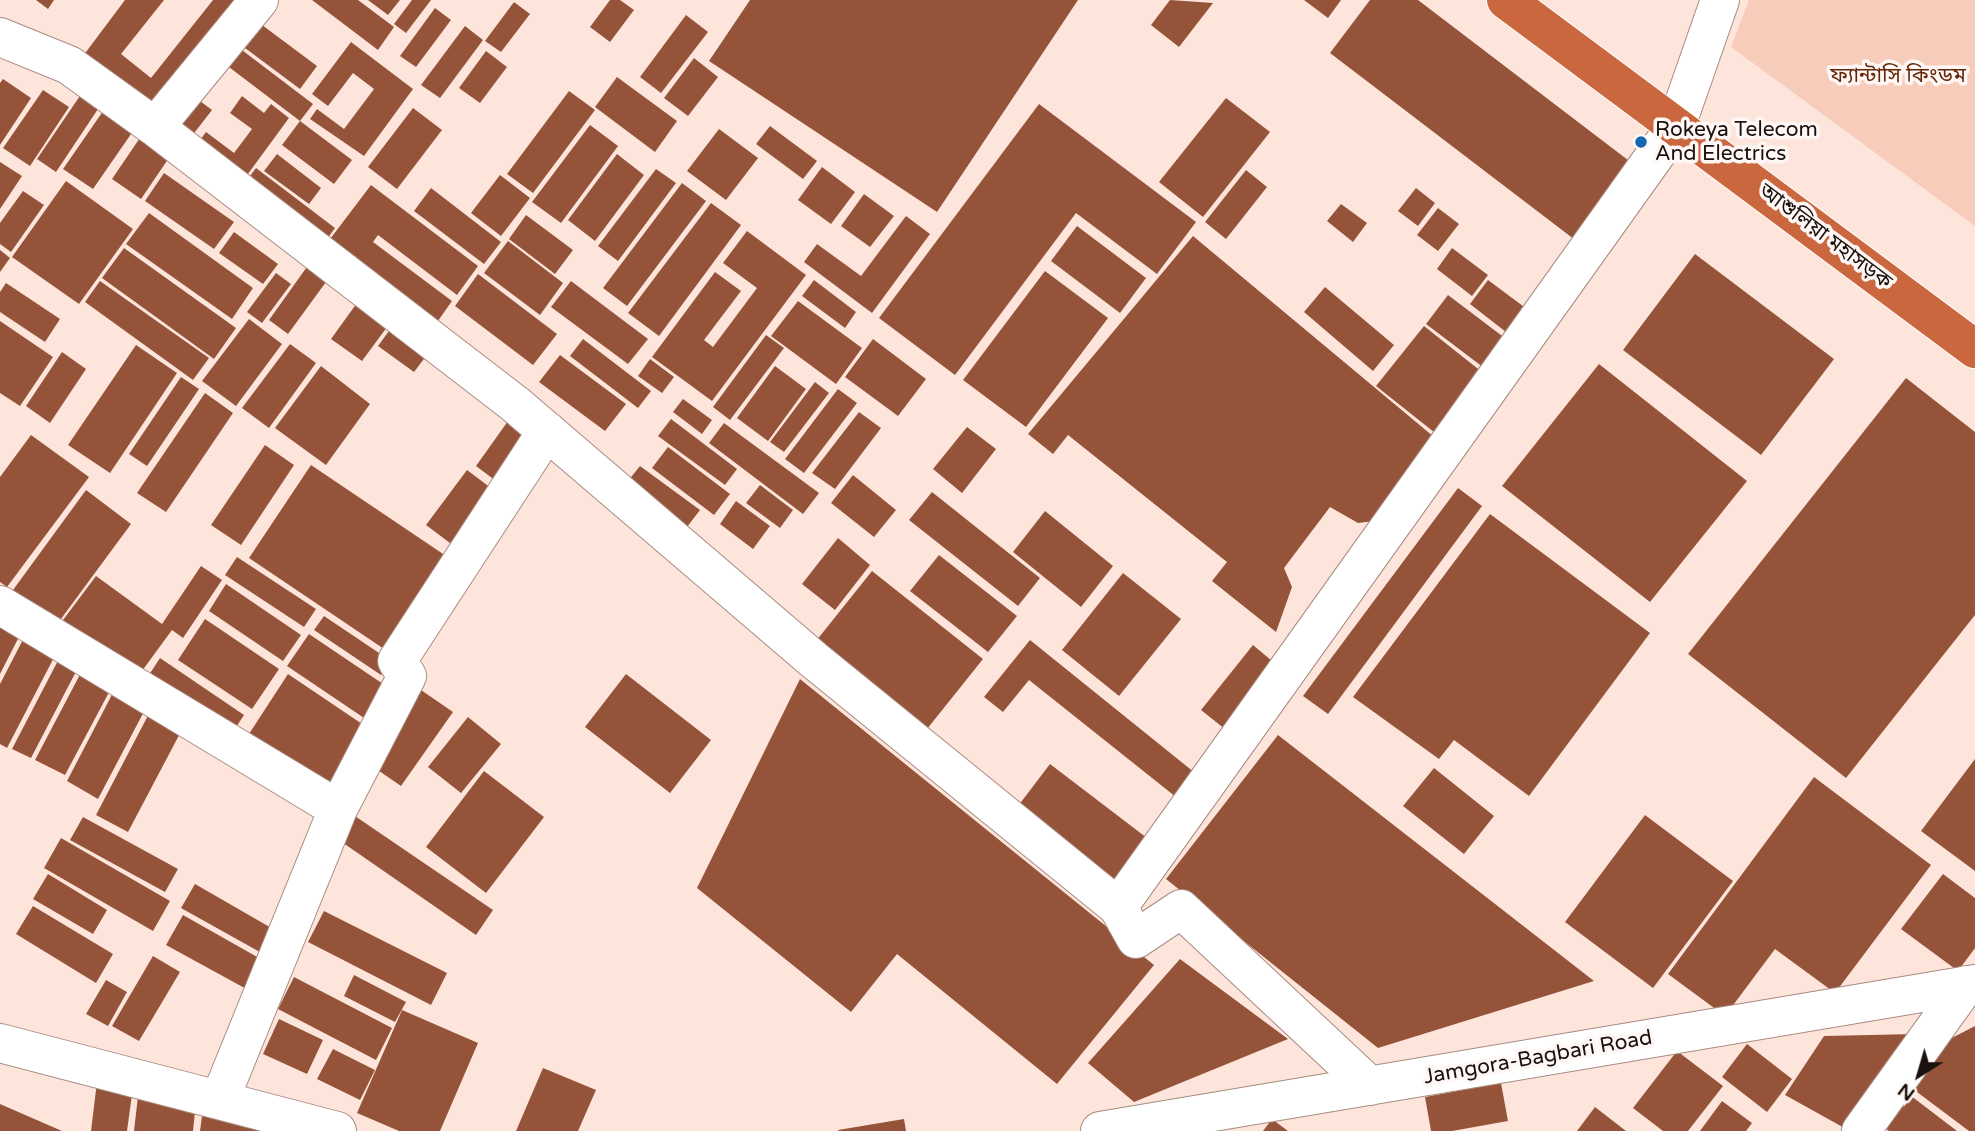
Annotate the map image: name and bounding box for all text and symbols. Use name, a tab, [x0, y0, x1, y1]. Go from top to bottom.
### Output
park label: ফ্যান্টাসি কিংডম	[1830, 63, 1966, 89]
place label: Rokeya Telecom And Electrics	[1655, 117, 1818, 167]
marker: Rokeya Telecom And Electrics	[1633, 134, 1649, 150]
street label: আশুলিয়া মহাসড়ক	[1754, 179, 1896, 295]
street label: Jamgora-Bagbari Road	[1422, 1025, 1654, 1091]
north arrow	[1884, 1040, 1954, 1110]
text: N	[1894, 1078, 1919, 1105]

